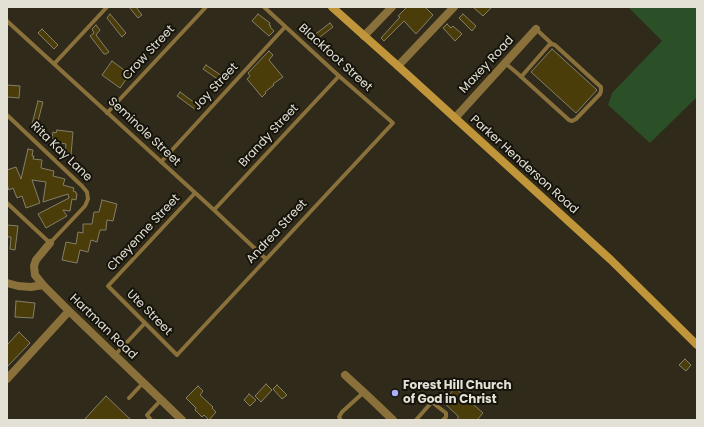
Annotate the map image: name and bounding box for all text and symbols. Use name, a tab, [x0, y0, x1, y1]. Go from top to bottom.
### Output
street label: Blackfoot Street	[295, 21, 375, 95]
street label: Crow Street	[120, 23, 178, 83]
street label: Maxey Road	[457, 33, 517, 97]
street label: Joy Street	[191, 60, 241, 114]
street label: Seminole Street	[105, 95, 183, 169]
street label: Brandy Street	[236, 102, 302, 170]
street label: Parker Henderson Road	[467, 113, 581, 217]
street label: Rita Kay Lane	[27, 119, 95, 185]
street label: Cheyenne Street	[105, 192, 183, 274]
street label: Andrea Street	[244, 197, 310, 267]
street label: Ute Street	[123, 287, 175, 339]
street label: Hartman Road	[66, 291, 140, 363]
place label: Forest Hill Church of God in Christ	[403, 379, 512, 407]
marker: Forest Hill Church of God in Christ	[390, 388, 400, 398]

